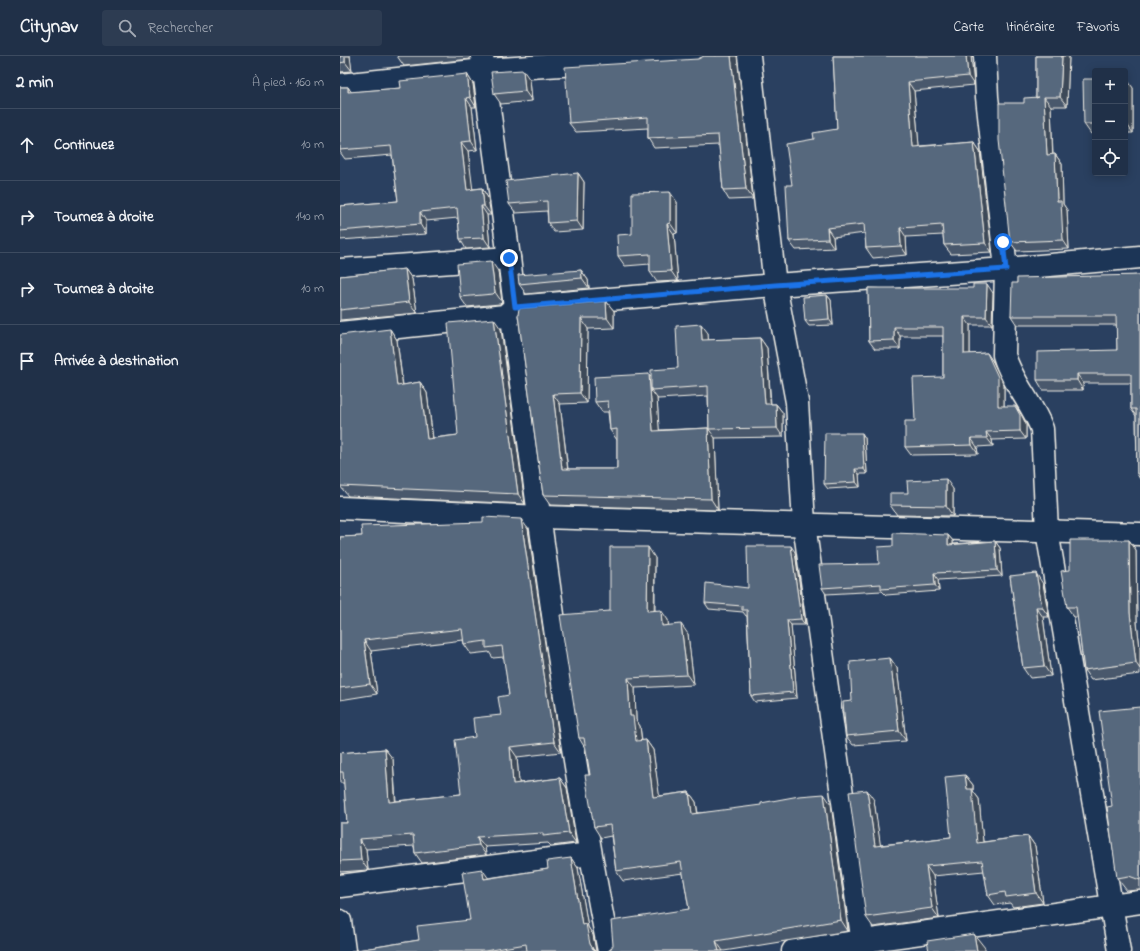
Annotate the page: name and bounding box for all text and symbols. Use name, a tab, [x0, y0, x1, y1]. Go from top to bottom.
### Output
search box	[102, 10, 382, 46]
text: Citynav	[20, 14, 78, 41]
icon: search	[116, 17, 138, 39]
text: Rechercher	[148, 17, 213, 39]
text: Carte	[953, 17, 984, 38]
text: Itinéraire	[1006, 17, 1055, 38]
text: Favoris	[1077, 17, 1120, 38]
map controls	[1092, 68, 1128, 176]
button: +	[1092, 68, 1128, 104]
text: 2 min	[16, 70, 53, 95]
text: À pied · 160 m	[252, 73, 324, 92]
button: −	[1092, 104, 1128, 140]
icon: ahead	[16, 134, 38, 156]
text: Continuez	[54, 134, 114, 156]
text: 10 m	[301, 135, 324, 154]
button: locate	[1092, 140, 1128, 176]
icon: right	[16, 206, 38, 228]
text: Tournez à droite	[54, 206, 154, 228]
text: 140 m	[296, 207, 324, 226]
route start	[994, 233, 1012, 251]
route end	[500, 249, 518, 267]
icon: right	[16, 278, 38, 300]
text: Tournez à droite	[54, 278, 154, 300]
text: 10 m	[301, 279, 324, 298]
icon: arrive	[16, 350, 38, 372]
text: Arrivée à destination	[54, 350, 179, 372]

